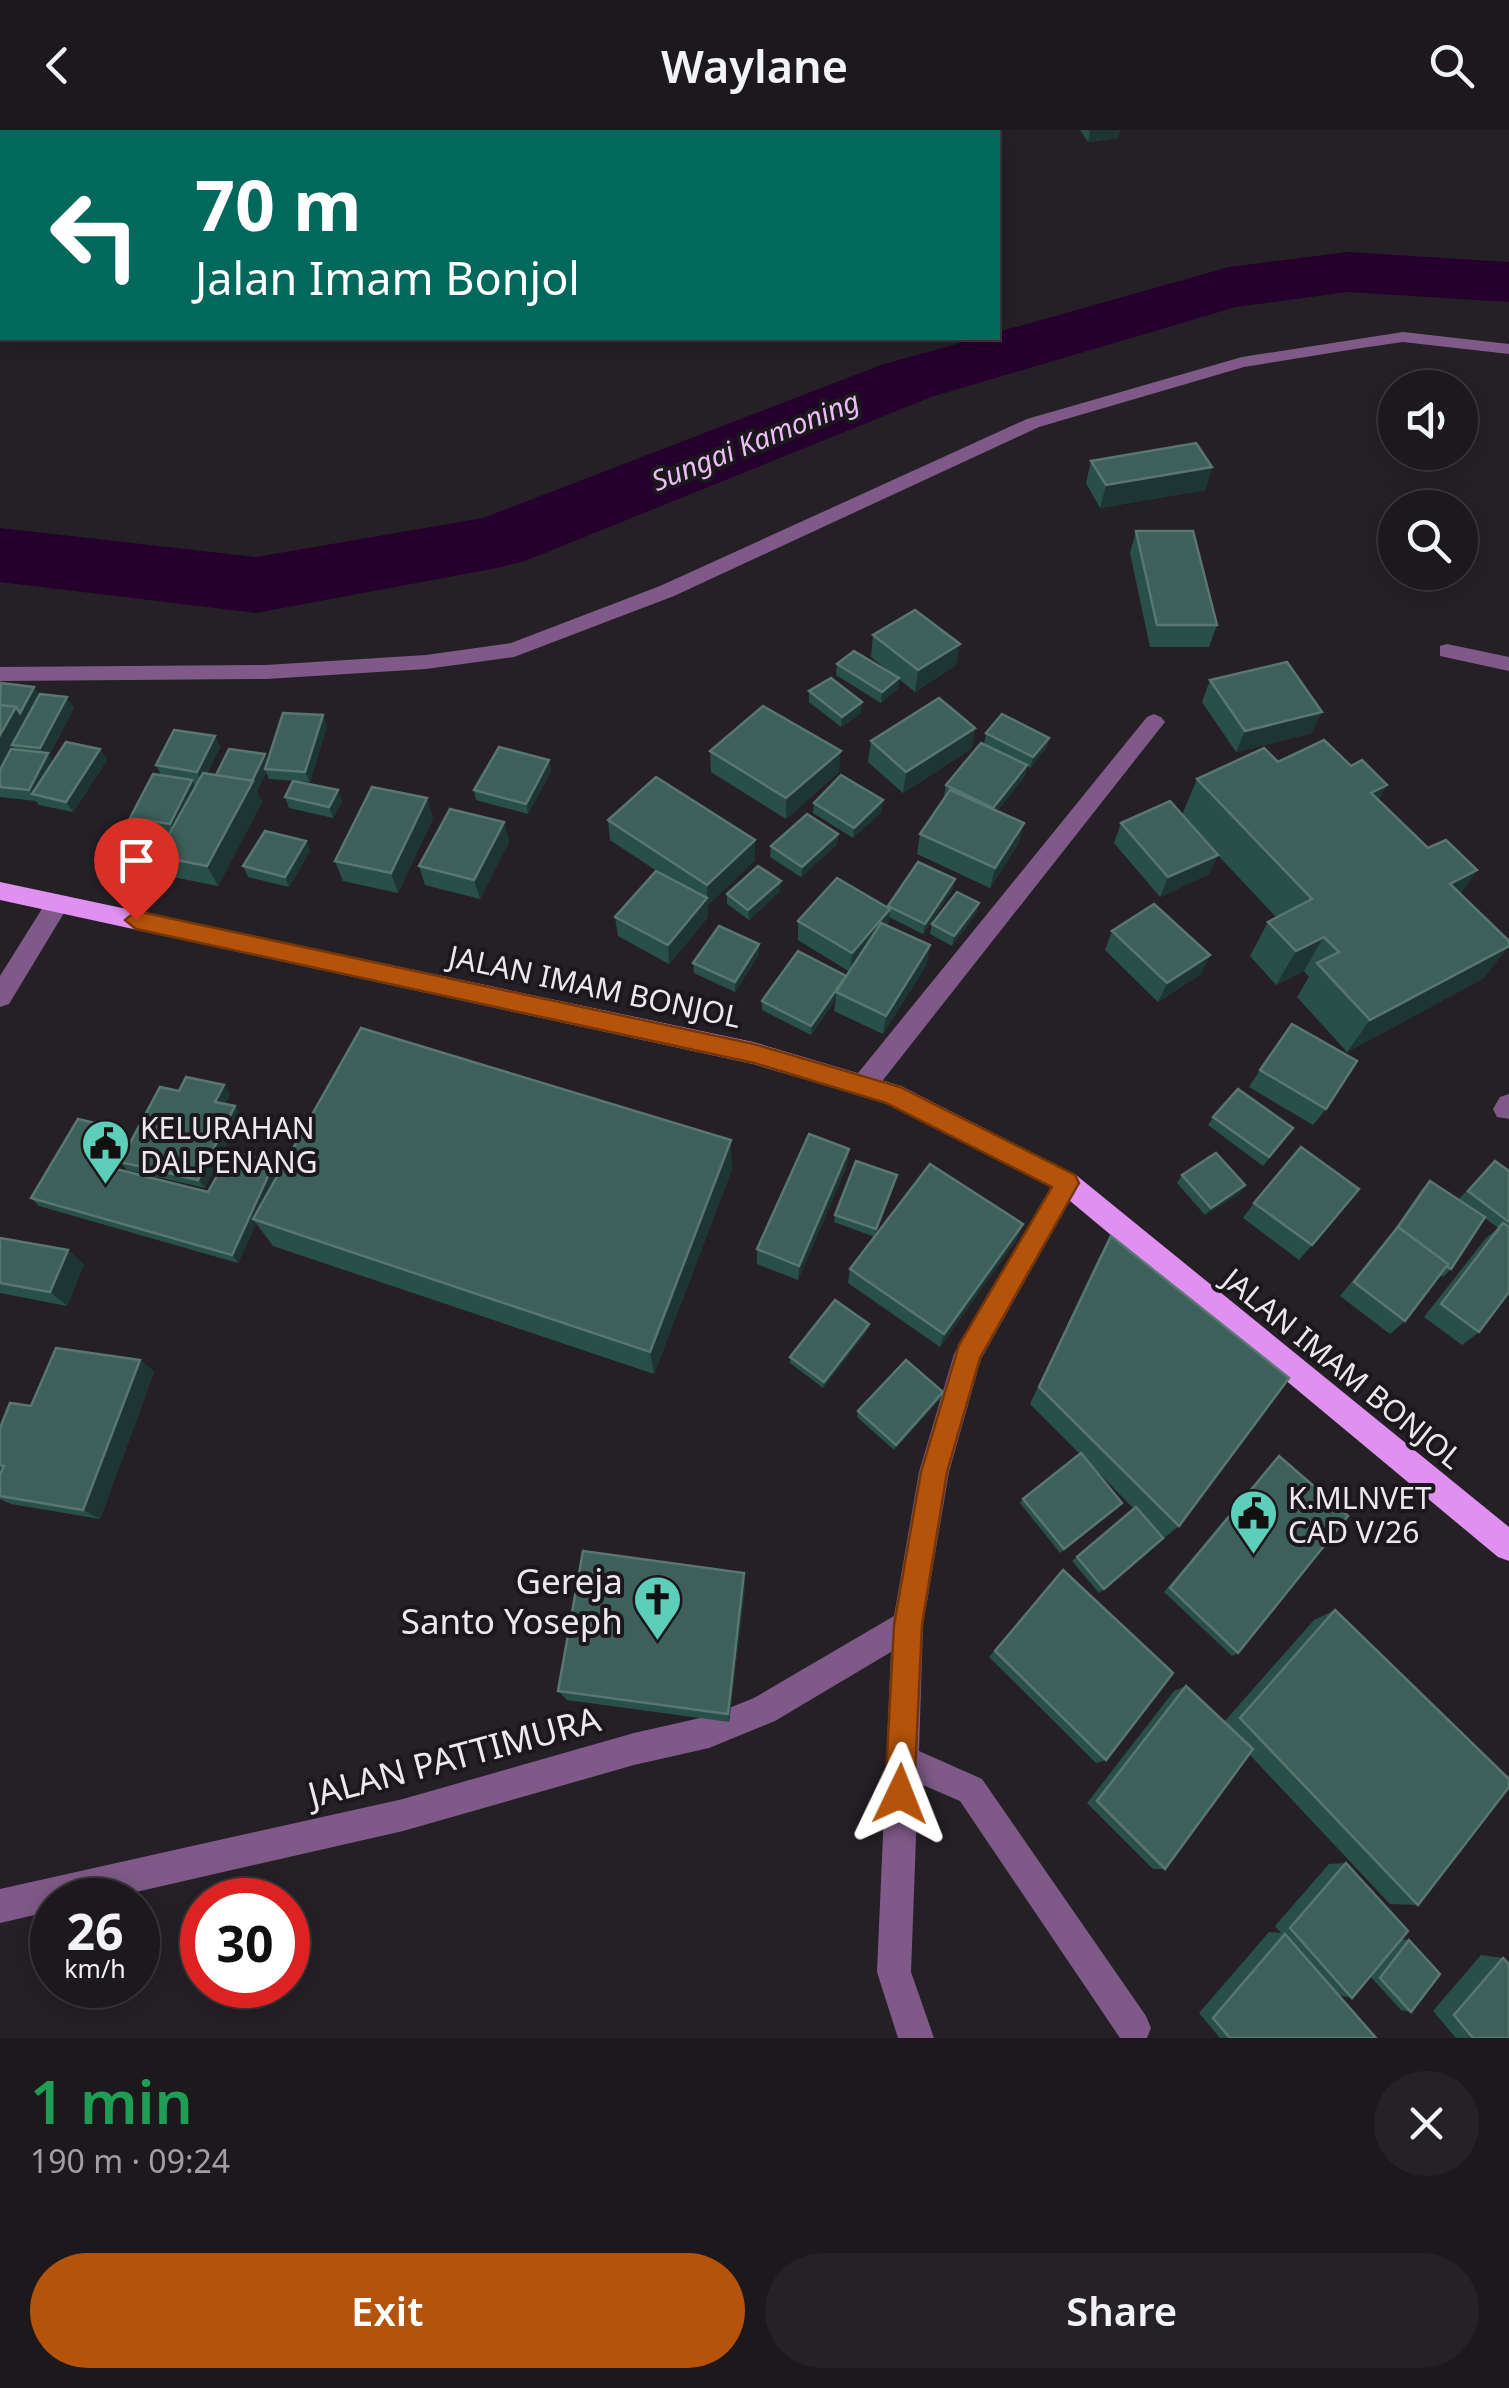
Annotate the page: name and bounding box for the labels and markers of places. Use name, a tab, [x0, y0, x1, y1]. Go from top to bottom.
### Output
pin	[94, 818, 179, 921]
place label: KELURAHAN DALPENANG	[140, 1107, 318, 1182]
public building icon: KELURAHAN DALPENANG	[79, 1118, 131, 1186]
place label: K.MLNVET CAD V/26	[1288, 1477, 1432, 1552]
public building icon: K.MLNVET CAD V/26	[1227, 1488, 1279, 1556]
place label: Gereja Santo Yoseph	[401, 1557, 623, 1644]
church icon: Gereja Santo Yoseph	[632, 1574, 684, 1642]

